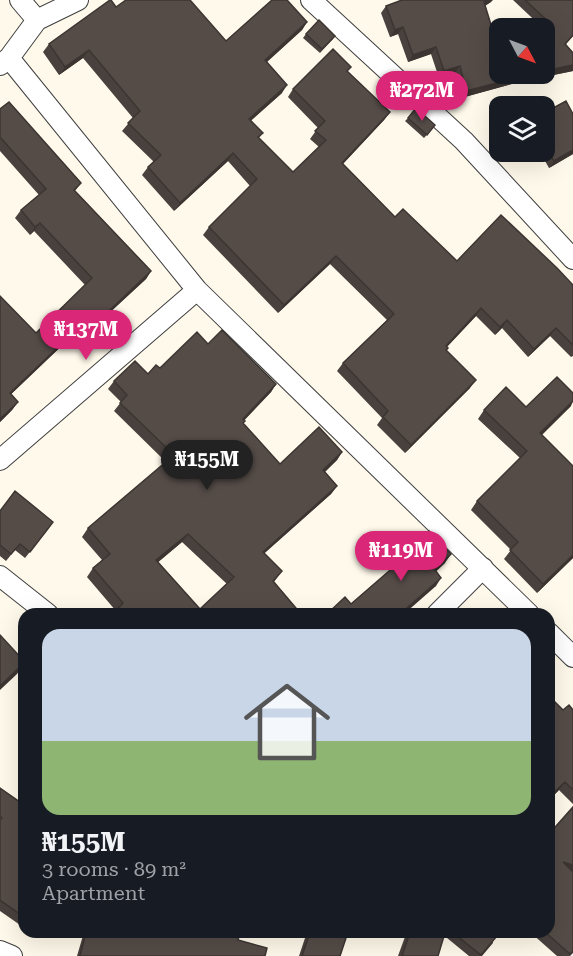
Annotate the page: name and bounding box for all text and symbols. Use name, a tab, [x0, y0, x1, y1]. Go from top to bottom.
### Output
north arrow	[489, 18, 555, 84]
map controls	[489, 18, 555, 162]
pin: ₦272M	[380, 71, 464, 122]
text: ₦272M	[390, 78, 454, 102]
button: layers	[489, 96, 555, 162]
pin: ₦137M	[44, 310, 128, 361]
text: ₦137M	[54, 317, 118, 341]
pin: ₦155M	[165, 440, 249, 491]
text: ₦155M	[175, 447, 239, 471]
pin: ₦119M	[359, 531, 443, 582]
text: ₦119M	[369, 538, 433, 562]
icon: home	[233, 668, 341, 776]
text: ₦155M	[42, 827, 125, 857]
text: 3 rooms · 89 m²	[42, 857, 186, 881]
text: Apartment	[42, 881, 145, 905]

